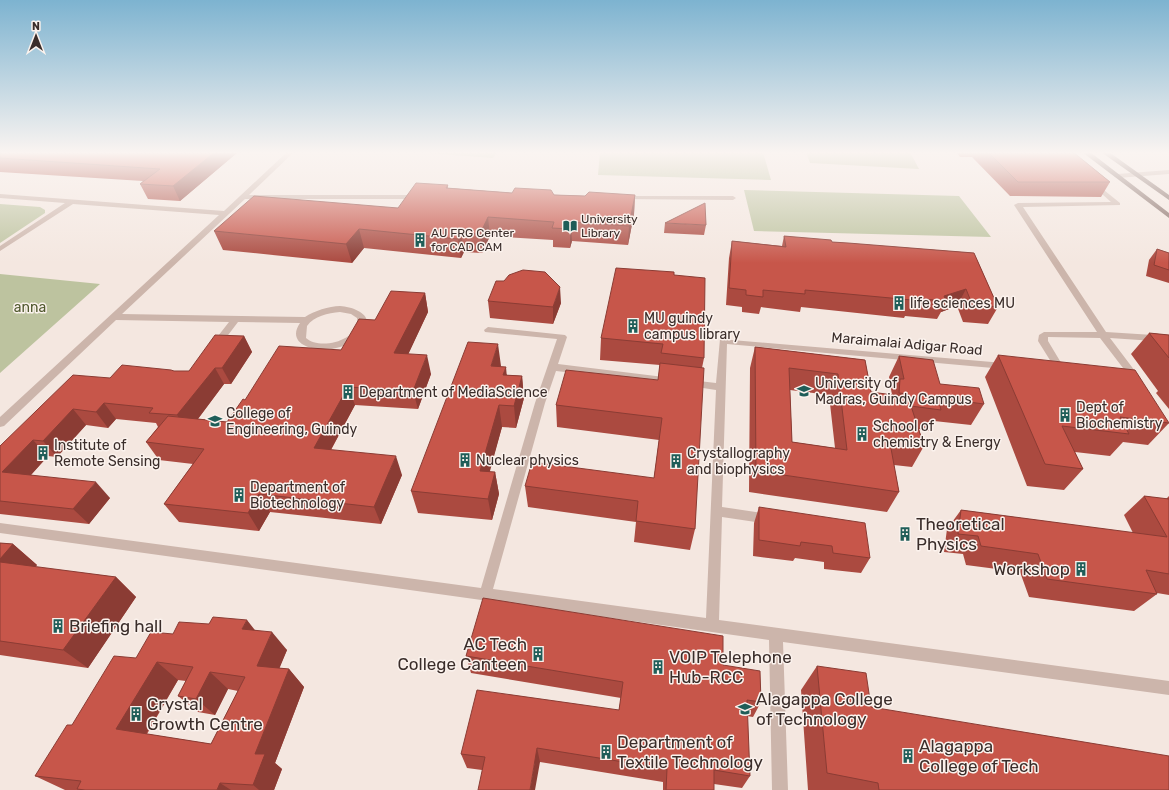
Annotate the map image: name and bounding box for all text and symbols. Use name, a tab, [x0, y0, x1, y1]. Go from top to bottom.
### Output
north arrow	[16, 16, 56, 56]
text: N	[32, 20, 40, 33]
place label: University Library	[581, 212, 638, 240]
library icon: University Library	[562, 218, 578, 234]
place label: AU FRG Center for CAD CAM	[431, 226, 515, 254]
building icon: AU FRG Center for CAD CAM	[412, 232, 428, 248]
building icon: life sciences MU	[891, 295, 907, 311]
place label: life sciences MU	[910, 295, 1015, 312]
park label: anna	[14, 299, 46, 316]
place label: MU guindy campus library	[644, 310, 741, 343]
building icon: MU guindy campus library	[625, 318, 641, 334]
street label: Maraimalai Adigar Road	[831, 329, 983, 359]
place label: University of Madras, Guindy Campus	[815, 375, 972, 408]
school or university icon: University of Madras, Guindy Campus	[796, 383, 812, 399]
building icon: Department of MediaScience	[340, 384, 356, 400]
place label: Department of MediaScience	[359, 384, 548, 401]
place label: Dept of Biochemistry	[1076, 399, 1163, 432]
place label: College of Engineering, Guindy	[226, 405, 358, 438]
building icon: Dept of Biochemistry	[1057, 407, 1073, 423]
school or university icon: College of Engineering, Guindy	[207, 413, 223, 429]
place label: School of chemistry & Energy	[873, 418, 1001, 451]
building icon: School of chemistry & Energy	[854, 426, 870, 442]
place label: Institute of Remote Sensing	[54, 437, 160, 470]
building icon: Institute of Remote Sensing	[35, 445, 51, 461]
place label: Crystallography and biophysics	[687, 445, 790, 478]
building icon: Nuclear physics	[457, 452, 473, 468]
place label: Nuclear physics	[476, 452, 579, 469]
building icon: Crystallography and biophysics	[668, 453, 684, 469]
place label: Department of Biotechnology	[250, 479, 346, 512]
building icon: Department of Biotechnology	[231, 487, 247, 503]
place label: Theoretical Physics	[916, 514, 1005, 554]
building icon: Theoretical Physics	[897, 526, 913, 542]
place label: Workshop	[993, 559, 1070, 579]
building icon: Workshop	[1073, 561, 1089, 577]
place label: Briefing hall	[69, 616, 162, 636]
building icon: Briefing hall	[50, 618, 66, 634]
place label: AC Tech College Canteen	[397, 634, 527, 674]
building icon: AC Tech College Canteen	[530, 646, 546, 662]
place label: VOIP Telephone Hub-RCC	[669, 647, 792, 687]
building icon: VOIP Telephone Hub-RCC	[650, 659, 666, 675]
place label: Alagappa College of Technology	[756, 689, 893, 729]
place label: Crystal Growth Centre	[147, 694, 263, 734]
school or university icon: Alagappa College of Technology	[737, 701, 753, 717]
building icon: Crystal Growth Centre	[128, 706, 144, 722]
place label: Department of Textile Technology	[617, 732, 763, 772]
place label: Alagappa College of Tech	[919, 736, 1039, 776]
building icon: Department of Textile Technology	[598, 744, 614, 760]
building icon: Alagappa College of Tech	[900, 748, 916, 764]

